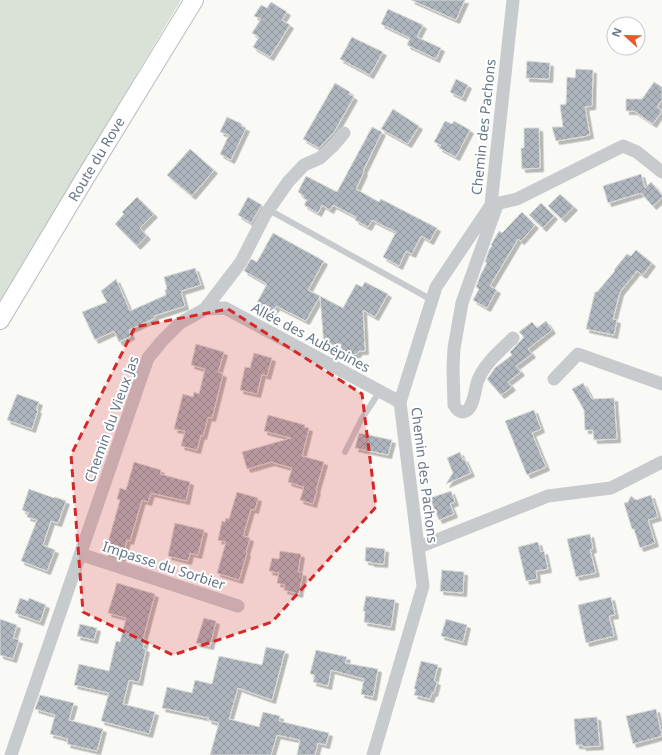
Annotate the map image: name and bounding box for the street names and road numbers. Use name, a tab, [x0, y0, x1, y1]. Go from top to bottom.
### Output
street label: Chemin des Pachons	[466, 58, 500, 196]
street label: Route du Rove	[63, 113, 129, 205]
street label: Allée des Aubépines	[248, 298, 374, 377]
street label: Chemin du Vieux Jas	[79, 353, 143, 485]
street label: Chemin des Pachons	[407, 406, 443, 544]
street label: Impasse du Sorbier	[100, 536, 228, 594]

